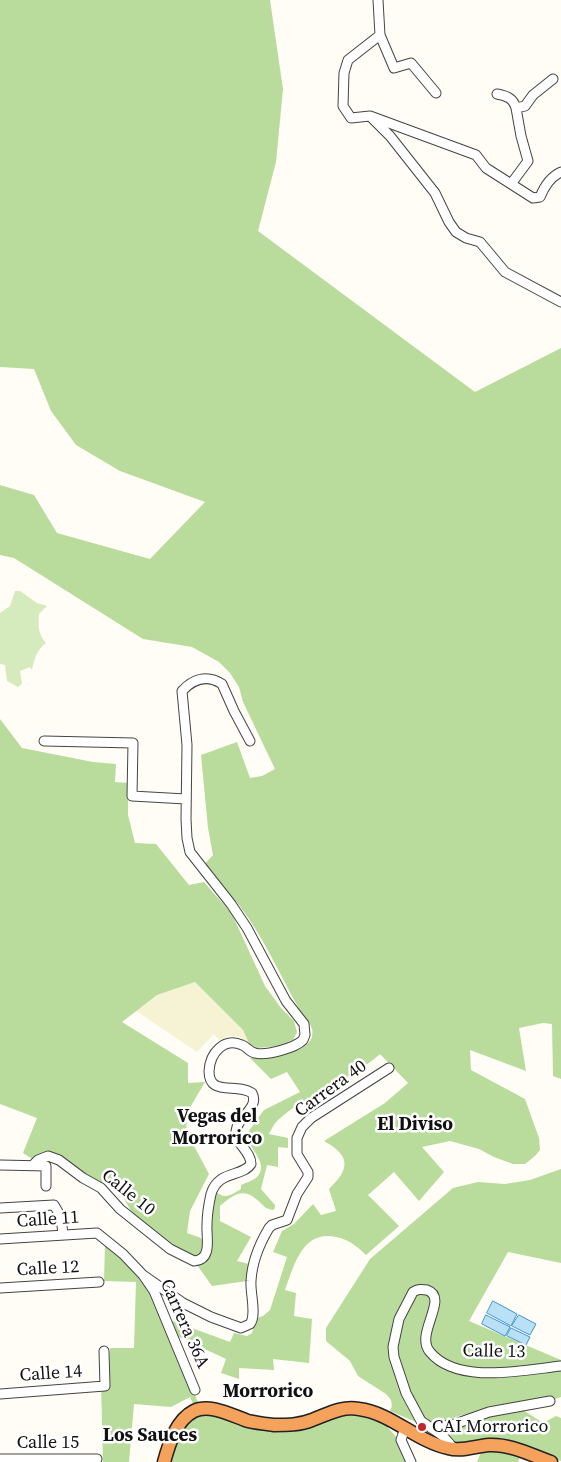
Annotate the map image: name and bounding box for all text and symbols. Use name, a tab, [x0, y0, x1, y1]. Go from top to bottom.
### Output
street label: Carrera 40	[291, 1056, 371, 1122]
district label: Vegas del Morrorico	[172, 1106, 262, 1150]
district label: El Diviso	[377, 1114, 453, 1136]
street label: Calle 10	[97, 1165, 159, 1221]
street label: Calle 11	[16, 1207, 80, 1233]
street label: Calle 12	[16, 1257, 80, 1281]
street label: Carrera 36A	[155, 1276, 213, 1372]
street label: Calle 13	[463, 1341, 525, 1363]
street label: Calle 14	[19, 1361, 83, 1387]
district label: Morrorico	[223, 1381, 313, 1403]
place label: CAI Morrorico	[432, 1416, 548, 1438]
marker: CAI Morrorico	[416, 1421, 428, 1433]
district label: Los Sauces	[103, 1425, 197, 1447]
street label: Calle 15	[17, 1432, 79, 1454]

